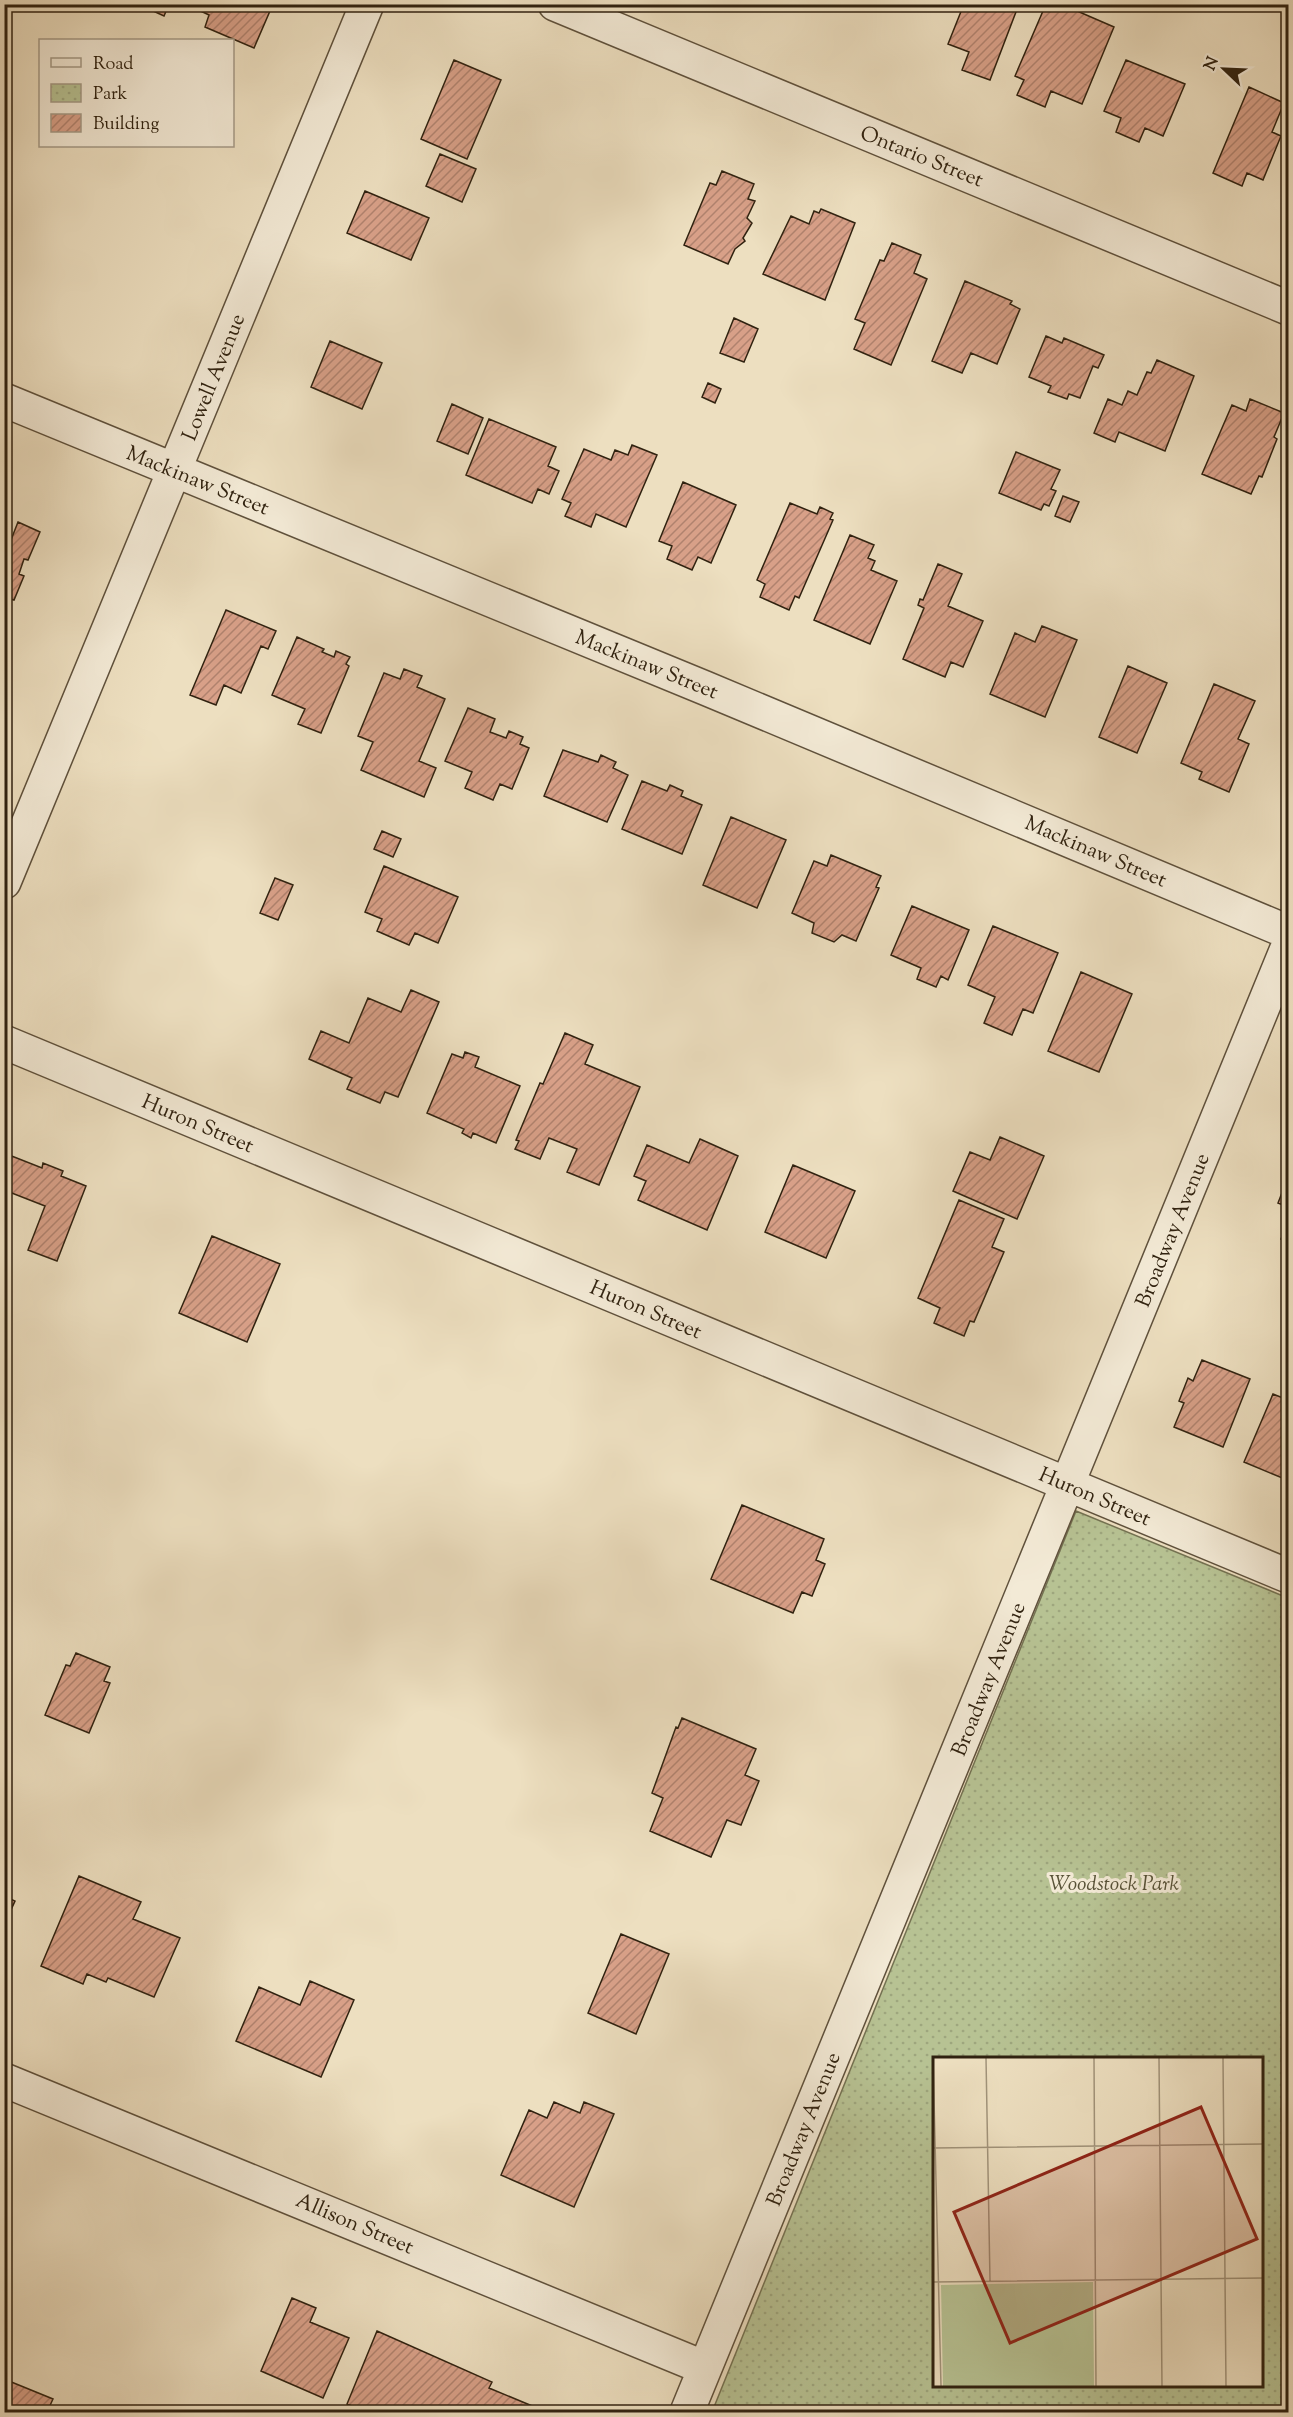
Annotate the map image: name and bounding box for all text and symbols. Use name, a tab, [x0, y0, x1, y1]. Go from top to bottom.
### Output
legend	[39, 39, 234, 147]
north arrow	[1194, 39, 1254, 99]
text: Road	[93, 52, 133, 78]
text: N	[1199, 54, 1226, 74]
text: Park	[93, 82, 128, 108]
text: Building	[93, 112, 159, 138]
street label: Ontario Street	[855, 119, 987, 196]
street label: Lowell Avenue	[176, 310, 254, 446]
street label: Mackinaw Street	[121, 440, 273, 524]
street label: Mackinaw Street	[570, 624, 722, 708]
street label: Mackinaw Street	[1020, 809, 1171, 896]
street label: Huron Street	[137, 1088, 258, 1162]
street label: Broadway Avenue	[1129, 1149, 1218, 1312]
street label: Huron Street	[585, 1274, 706, 1348]
street label: Huron Street	[1034, 1461, 1155, 1535]
street label: Broadway Avenue	[945, 1598, 1034, 1761]
park label: Woodstock Park	[1049, 1870, 1179, 1900]
street label: Broadway Avenue	[760, 2048, 849, 2211]
inset map	[933, 2057, 1263, 2387]
street label: Allison Street	[291, 2186, 418, 2263]

